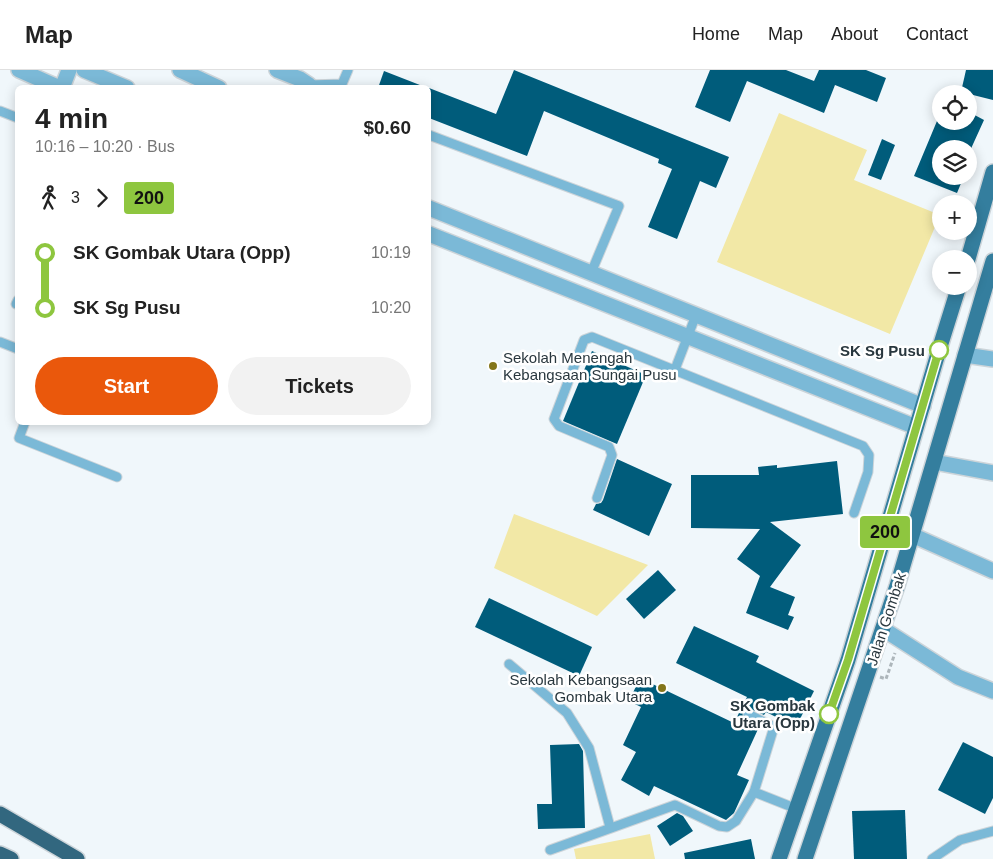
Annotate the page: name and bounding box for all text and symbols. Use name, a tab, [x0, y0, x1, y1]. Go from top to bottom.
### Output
text: Map	[25, 21, 73, 48]
text: Home	[692, 24, 740, 44]
text: Map	[768, 24, 803, 44]
text: About	[831, 24, 878, 44]
text: Contact	[906, 24, 968, 44]
map controls	[932, 85, 977, 295]
button: locate	[932, 85, 977, 130]
text: 4 min	[35, 103, 108, 134]
text: $0.60	[363, 117, 411, 138]
text: 10:16 – 10:20 · Bus	[35, 138, 175, 155]
button: layers	[932, 140, 977, 185]
icon: walk	[35, 184, 63, 212]
icon: forward	[88, 184, 116, 212]
text: 200	[134, 188, 164, 208]
text: 3	[71, 189, 80, 206]
button: +	[932, 195, 977, 240]
text: SK Gombak Utara (Opp)	[73, 242, 290, 263]
text: 10:19	[371, 244, 411, 261]
button: −	[932, 250, 977, 295]
text: SK Sg Pusu	[73, 297, 181, 318]
text: 10:20	[371, 299, 411, 316]
marker: SK Sg Pusu	[929, 340, 949, 360]
place label: SK Sg Pusu	[840, 342, 925, 359]
place label: Sekolah Menengah Kebangsaan Sungai Pusu	[503, 349, 676, 383]
button: Start	[35, 357, 218, 415]
button: Tickets	[228, 357, 411, 415]
marker: Sekolah Menengah Kebangsaan Sungai Pusu	[487, 360, 499, 372]
line badge: 200	[856, 516, 914, 548]
text: 200	[870, 522, 900, 542]
street label: Jalan Gombak	[863, 570, 909, 668]
place label: Sekolah Kebangsaan Gombak Utara	[509, 671, 653, 705]
marker: Sekolah Kebangsaan Gombak Utara	[656, 682, 668, 694]
place label: SK Gombak Utara (Opp)	[730, 697, 816, 731]
marker: SK Gombak Utara (Opp)	[819, 704, 839, 724]

